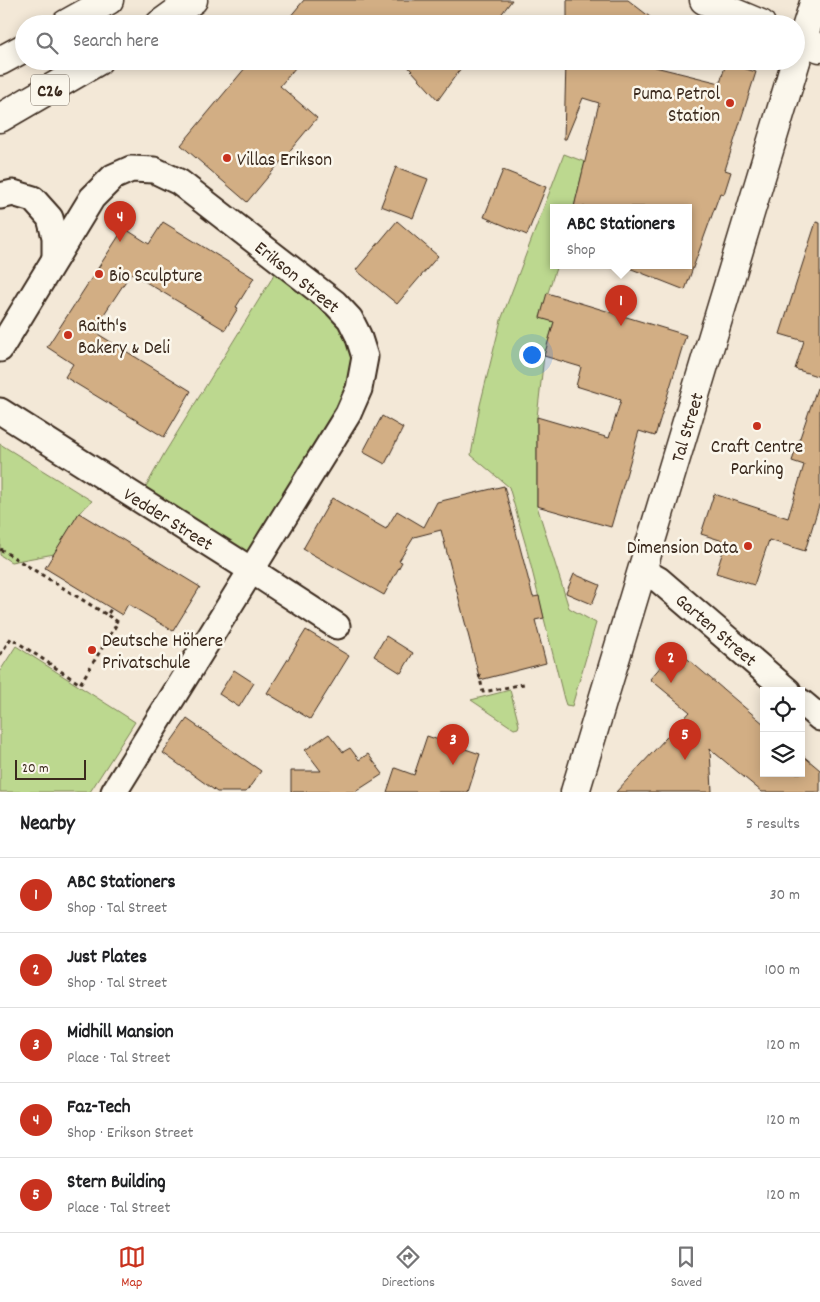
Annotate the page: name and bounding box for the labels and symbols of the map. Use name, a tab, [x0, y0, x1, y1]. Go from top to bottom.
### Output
road number: C26	[31, 74, 69, 106]
place label: Puma Petrol Station	[633, 82, 720, 131]
marker: Puma Petrol Station	[724, 97, 736, 109]
place label: Villas Erikson	[237, 148, 332, 175]
marker: Villas Erikson	[221, 152, 233, 164]
pin: 4	[104, 201, 136, 242]
street label: Erikson Street	[247, 236, 344, 322]
place label: Bio Sculpture	[109, 264, 202, 291]
marker: Bio Sculpture	[93, 268, 105, 280]
pin: 1	[605, 285, 637, 326]
place label: Raith's Bakery & Deli	[78, 314, 171, 363]
marker: Raith's Bakery & Deli	[62, 329, 74, 341]
your location	[519, 342, 545, 368]
street label: Tal Street	[666, 390, 713, 466]
marker: Craft Centre Parking	[751, 420, 763, 432]
place label: Craft Centre Parking	[711, 435, 803, 484]
street label: Vedder Street	[117, 483, 217, 559]
place label: Dimension Data	[627, 536, 739, 563]
marker: Dimension Data	[742, 540, 754, 552]
street label: Garten Street	[668, 589, 761, 675]
place label: Deutsche Höhere Privatschule	[102, 629, 223, 678]
pin: 2	[655, 642, 687, 683]
marker: Deutsche Höhere Privatschule	[86, 644, 98, 656]
pin: 5	[669, 719, 701, 760]
pin: 3	[437, 724, 469, 765]
scale bar	[15, 757, 86, 780]

